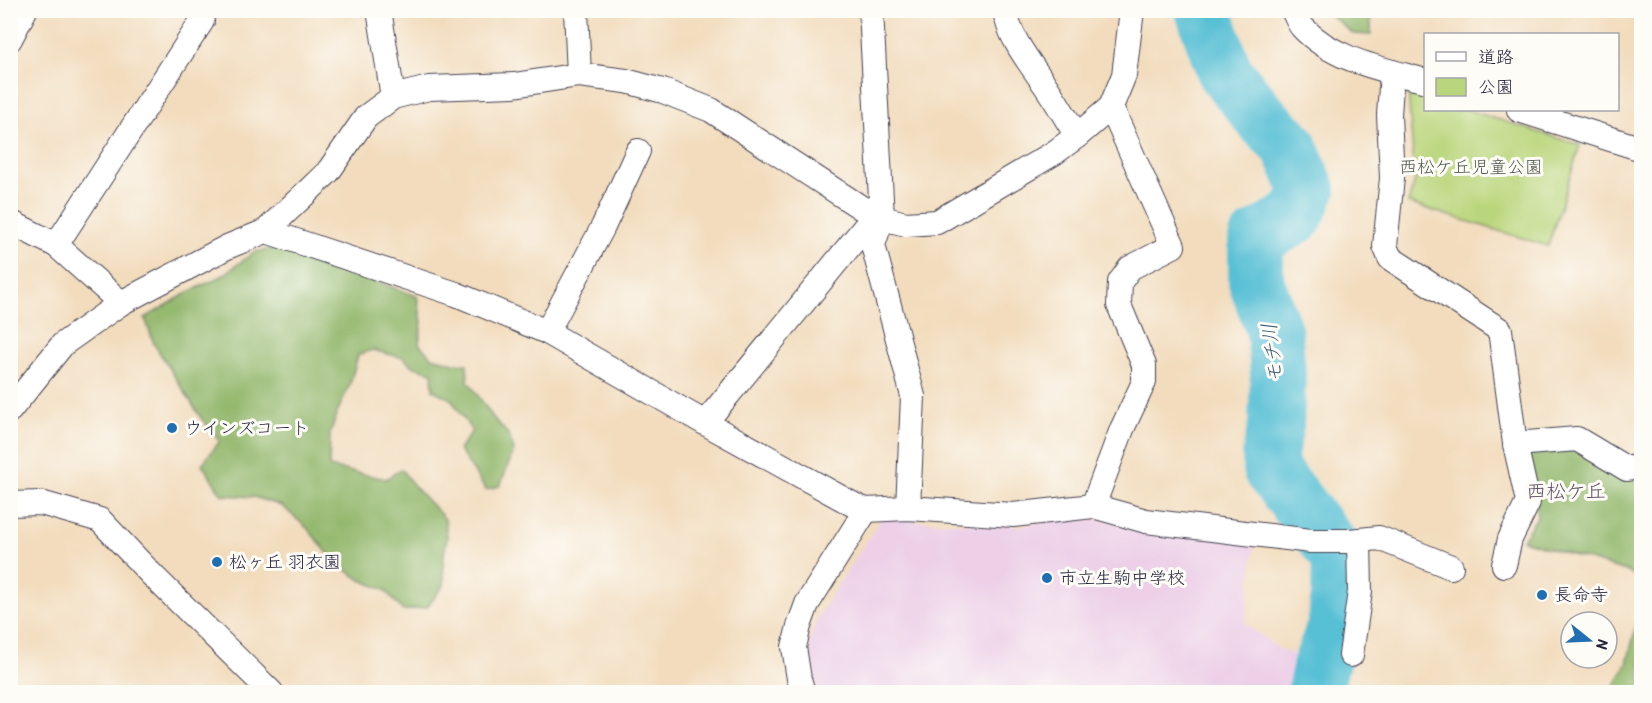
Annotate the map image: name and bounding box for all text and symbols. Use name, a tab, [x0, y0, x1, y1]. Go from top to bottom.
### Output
legend	[1424, 33, 1619, 111]
text: 道路	[1478, 44, 1514, 69]
text: 公園	[1478, 74, 1514, 99]
park label: 西松ケ丘児童公園	[1399, 154, 1543, 179]
water label: モチ川	[1254, 322, 1289, 384]
place label: ウインズコート	[184, 415, 309, 440]
marker: ウインズコート	[165, 421, 179, 435]
district label: 西松ケ丘	[1526, 477, 1606, 504]
place label: 松ヶ丘 羽衣園	[229, 549, 341, 574]
marker: 松ヶ丘 羽衣園	[210, 555, 224, 569]
place label: 市立生駒中学校	[1059, 565, 1185, 590]
marker: 市立生駒中学校	[1040, 571, 1054, 585]
place label: 長命寺	[1554, 582, 1608, 607]
marker: 長命寺	[1535, 588, 1549, 602]
north arrow	[1559, 610, 1619, 670]
text: N	[1591, 637, 1615, 653]

